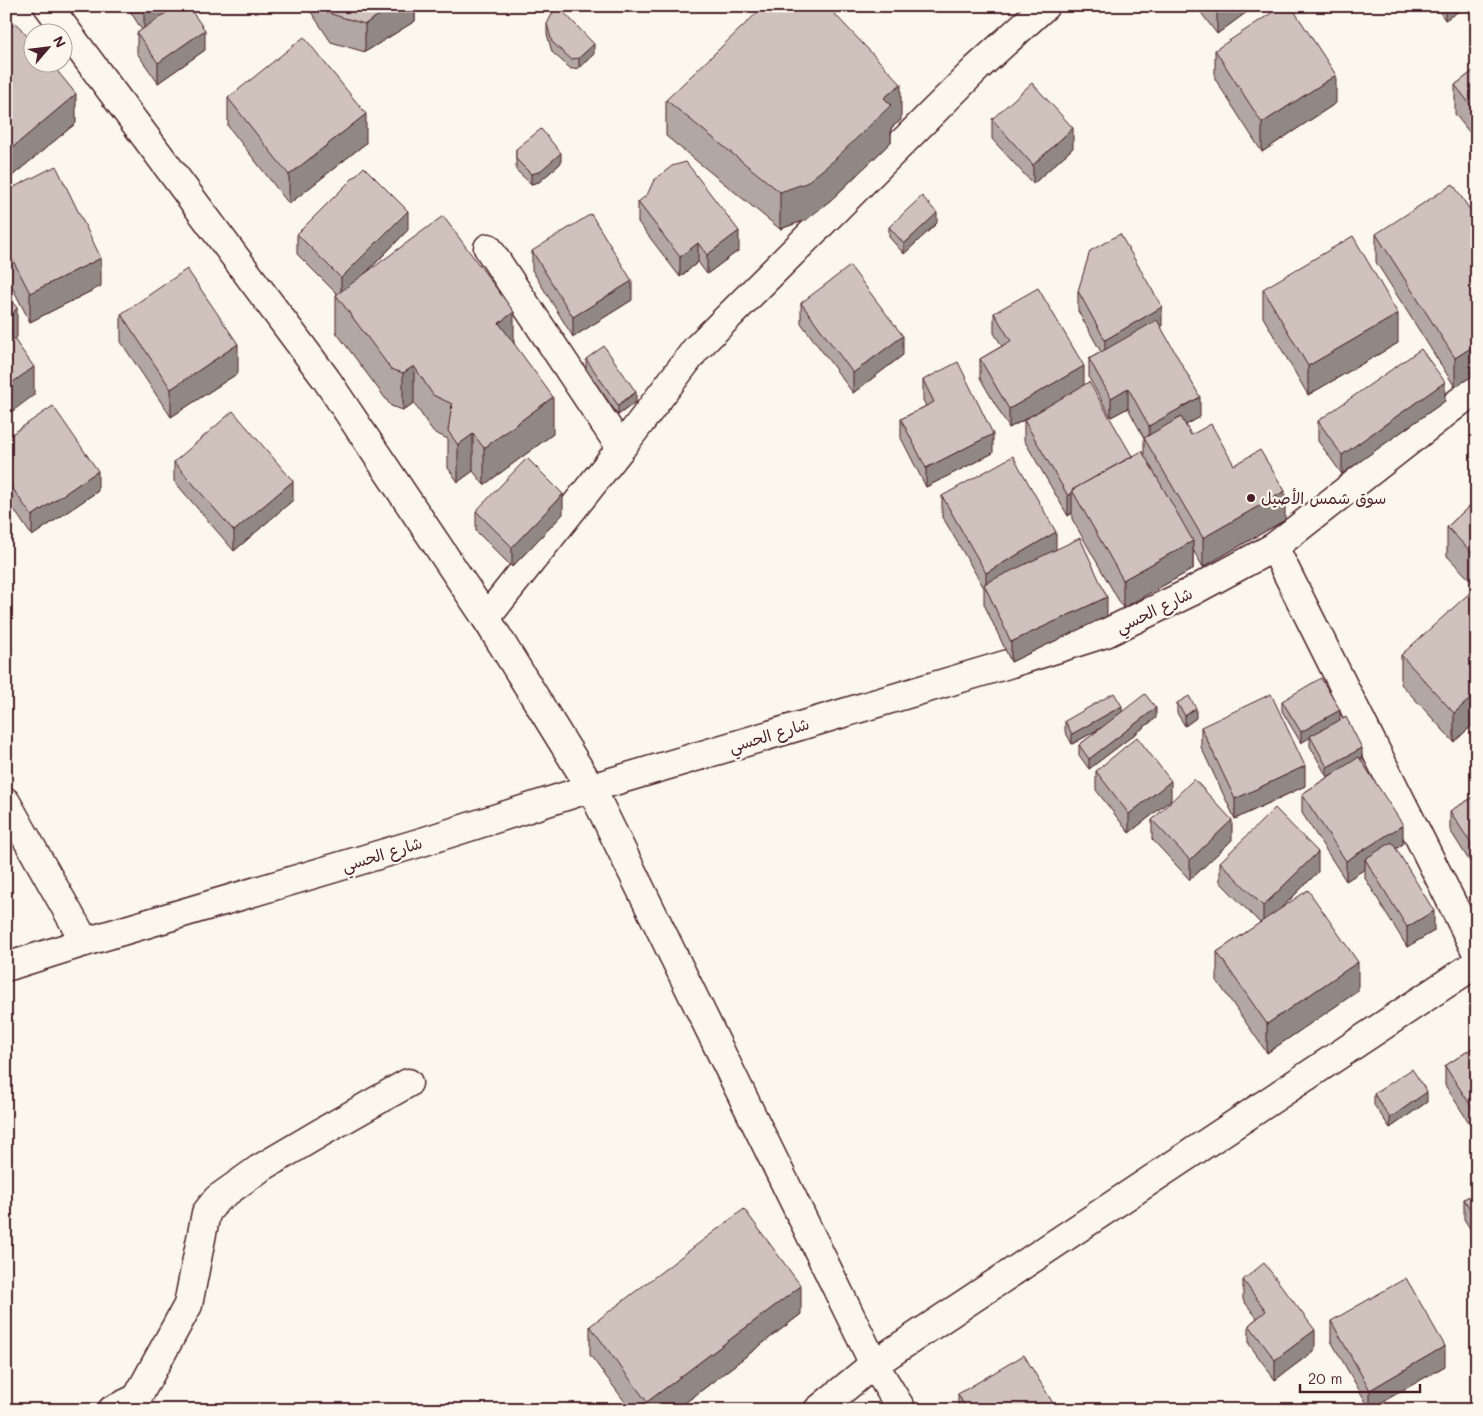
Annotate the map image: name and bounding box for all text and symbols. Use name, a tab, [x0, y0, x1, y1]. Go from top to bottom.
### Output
north arrow	[22, 22, 72, 72]
text: N	[49, 33, 71, 51]
place label: سوق شمس الأصيل	[1261, 487, 1386, 509]
marker: سوق شمس الأصيل	[1245, 492, 1257, 504]
street label: شارع الحسي	[1112, 582, 1198, 642]
street label: شارع الحسي	[726, 712, 813, 761]
street label: شارع الحسي	[339, 831, 426, 880]
scale bar	[1300, 1361, 1420, 1393]
text: 20 m	[1308, 1368, 1342, 1388]

